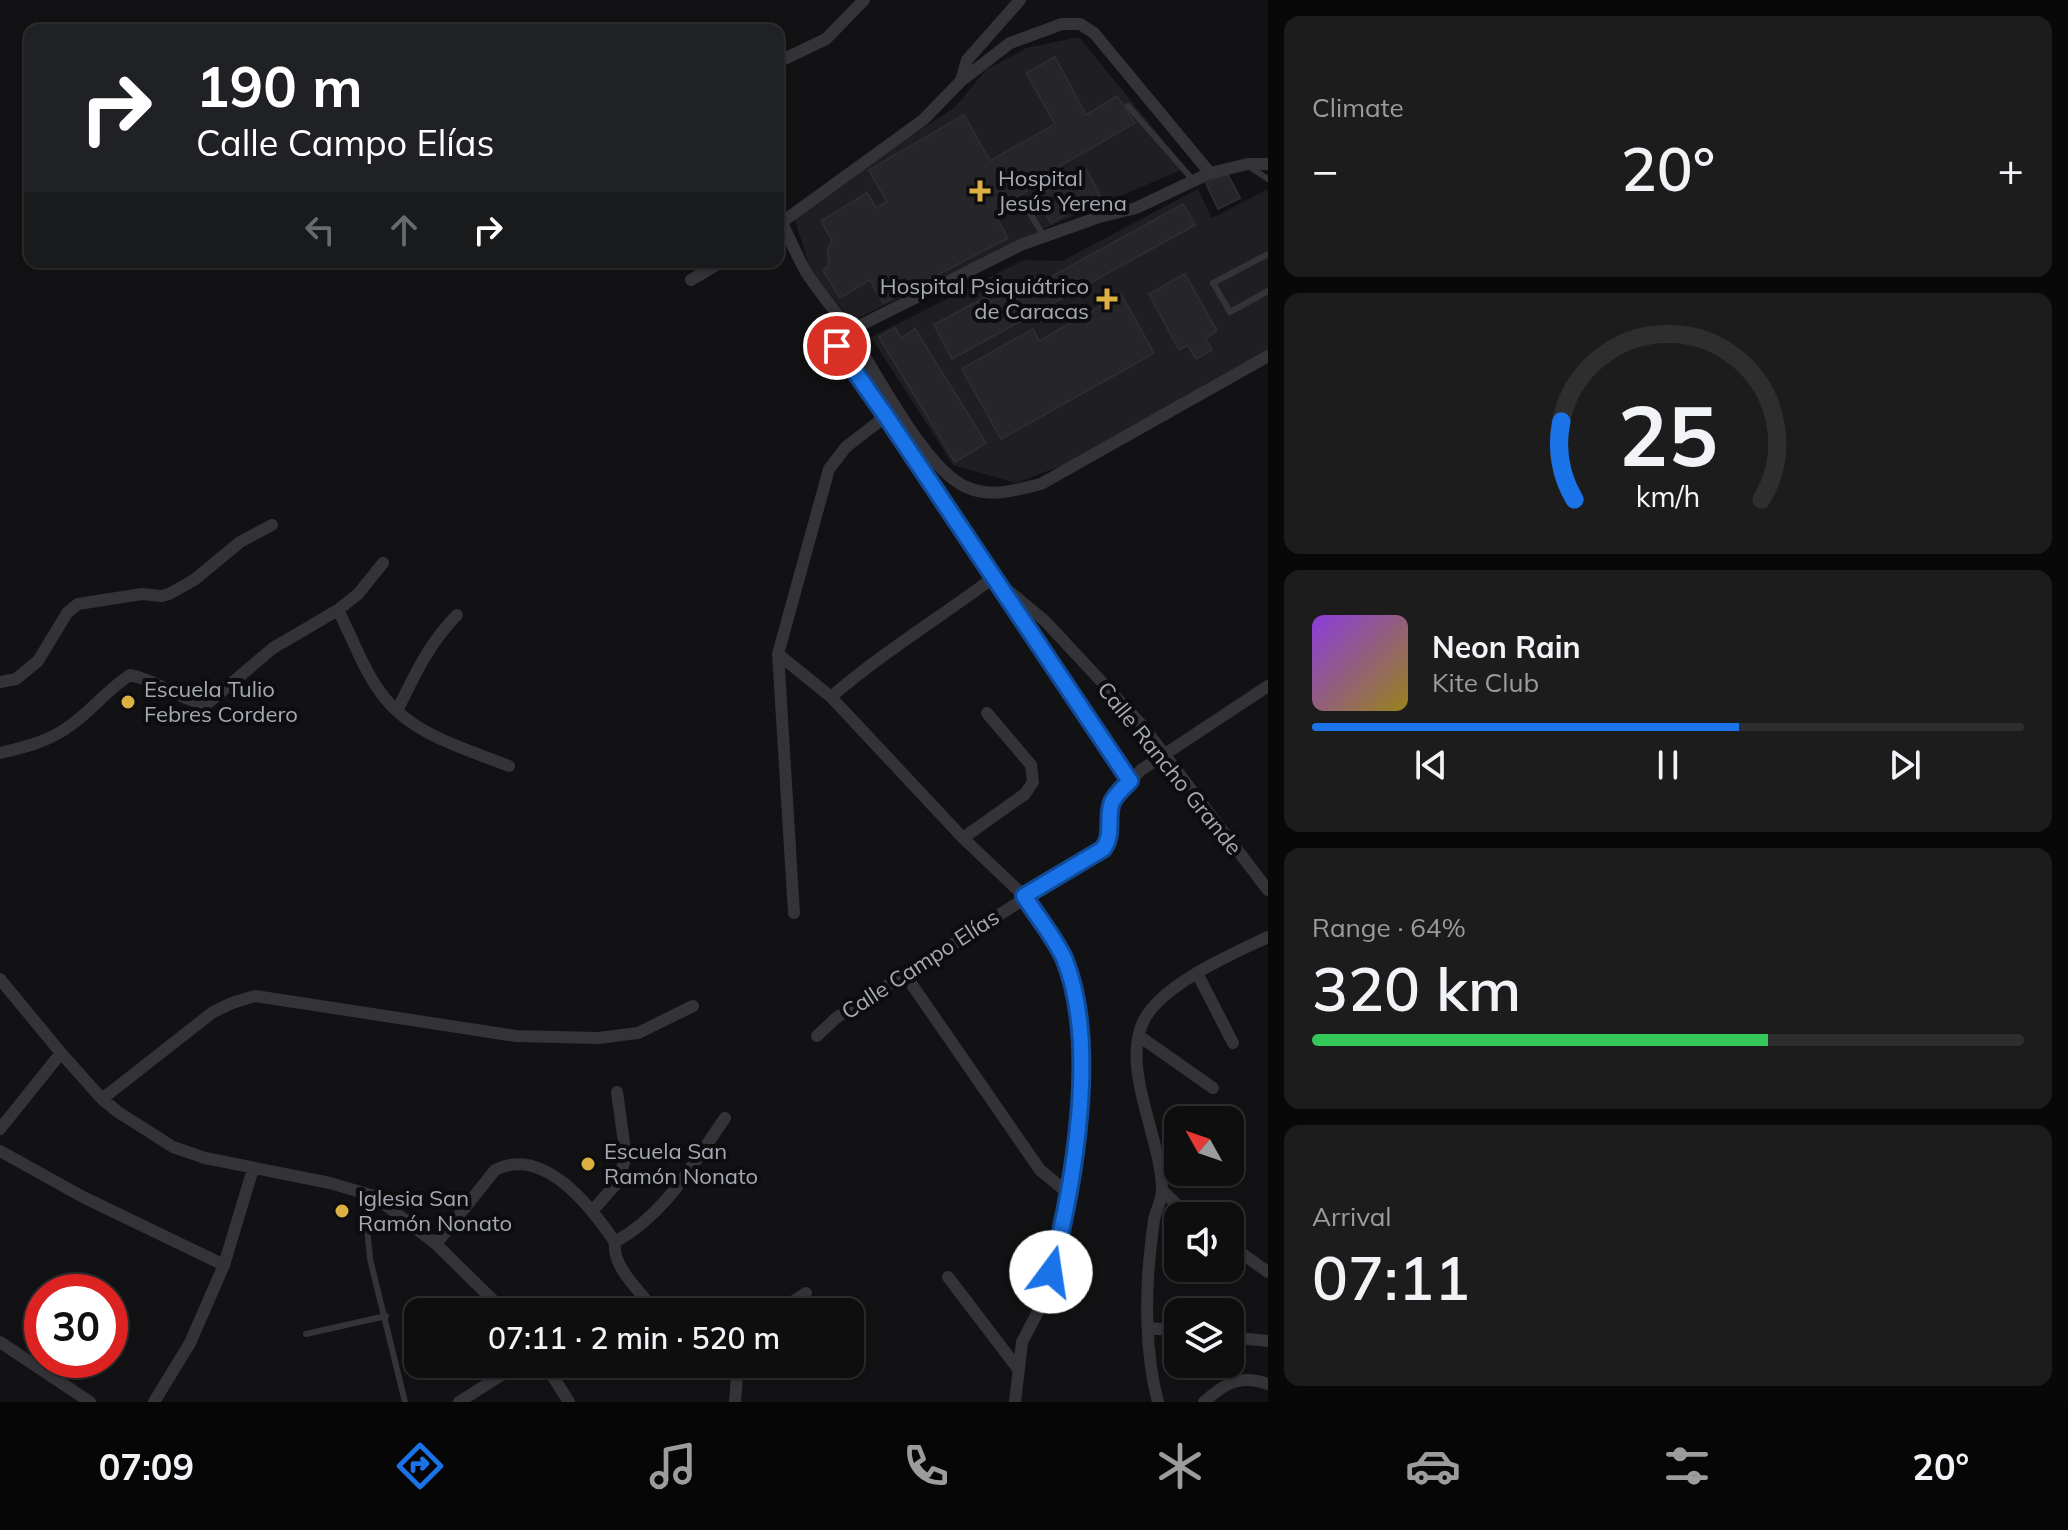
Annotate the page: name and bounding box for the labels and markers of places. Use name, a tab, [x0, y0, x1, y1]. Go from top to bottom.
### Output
place label: Hospital Jesús Yerena	[998, 164, 1127, 217]
marker: Hospital Jesús Yerena	[969, 180, 991, 202]
place label: Hospital Psiquiátrico de Caracas	[880, 272, 1089, 325]
marker: Hospital Psiquiátrico de Caracas	[1096, 288, 1118, 310]
pin	[803, 312, 871, 380]
place label: Escuela Tulio Febres Cordero	[144, 675, 298, 728]
marker: Escuela Tulio Febres Cordero	[119, 693, 137, 711]
place label: Escuela San Ramón Nonato	[604, 1137, 758, 1190]
marker: Escuela San Ramón Nonato	[579, 1155, 597, 1173]
place label: Iglesia San Ramón Nonato	[358, 1184, 512, 1237]
marker: Iglesia San Ramón Nonato	[333, 1202, 351, 1220]

